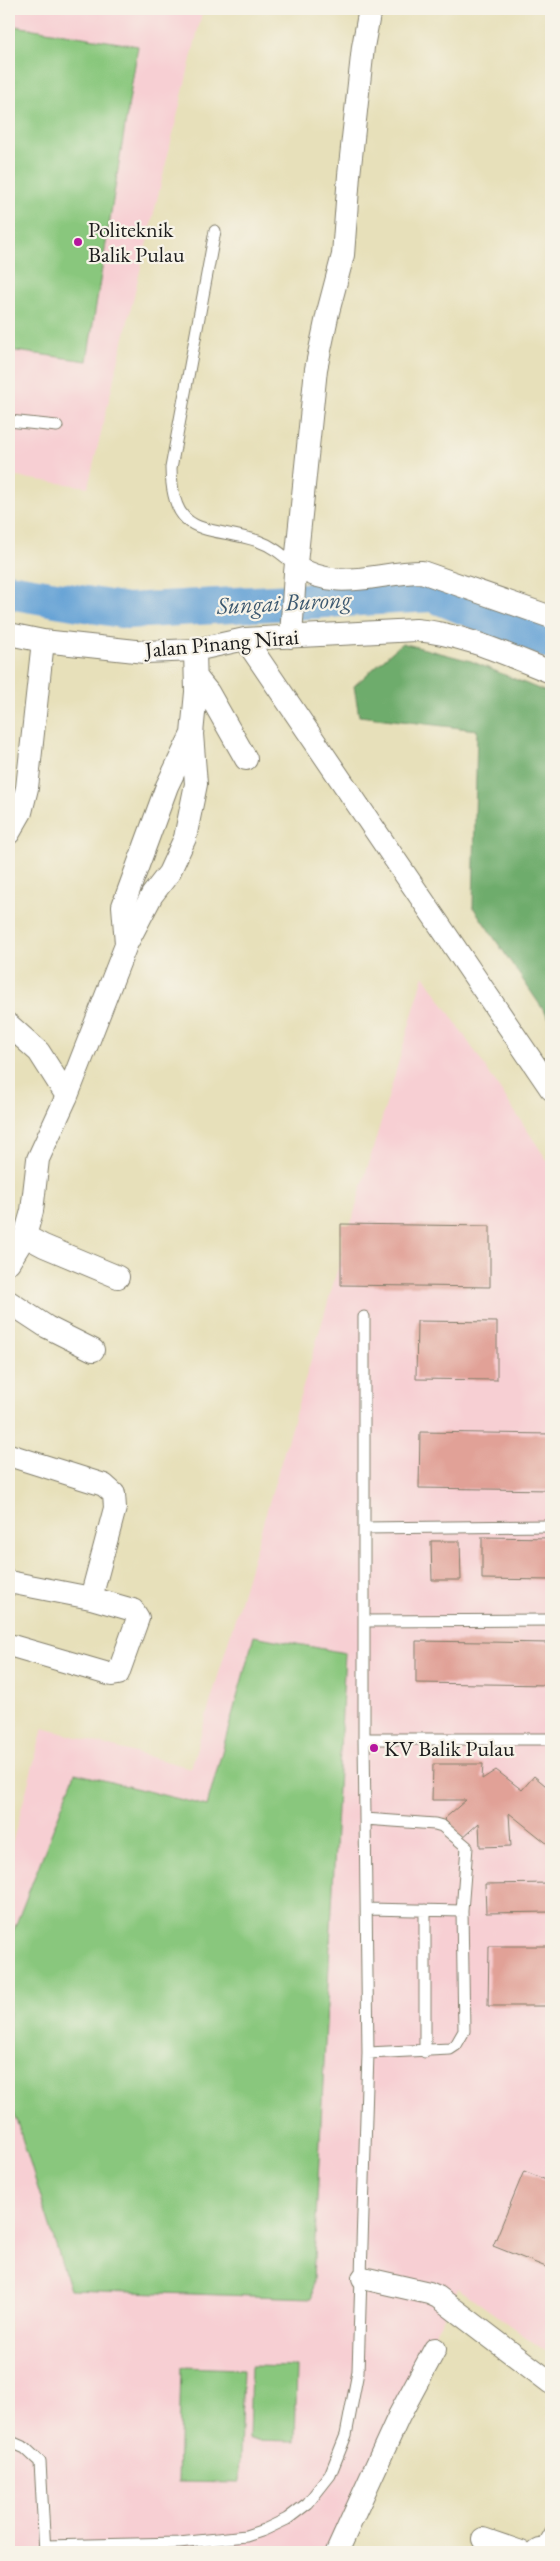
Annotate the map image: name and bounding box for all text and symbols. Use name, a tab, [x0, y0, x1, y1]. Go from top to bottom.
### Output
place label: Politeknik Balik Pulau	[88, 215, 185, 269]
marker: Politeknik Balik Pulau	[72, 236, 84, 248]
water label: Sungai Burong	[215, 583, 353, 621]
street label: Jalan Pinang Nirai	[142, 622, 300, 664]
place label: KV Balik Pulau	[384, 1734, 515, 1763]
marker: KV Balik Pulau	[368, 1742, 380, 1754]

